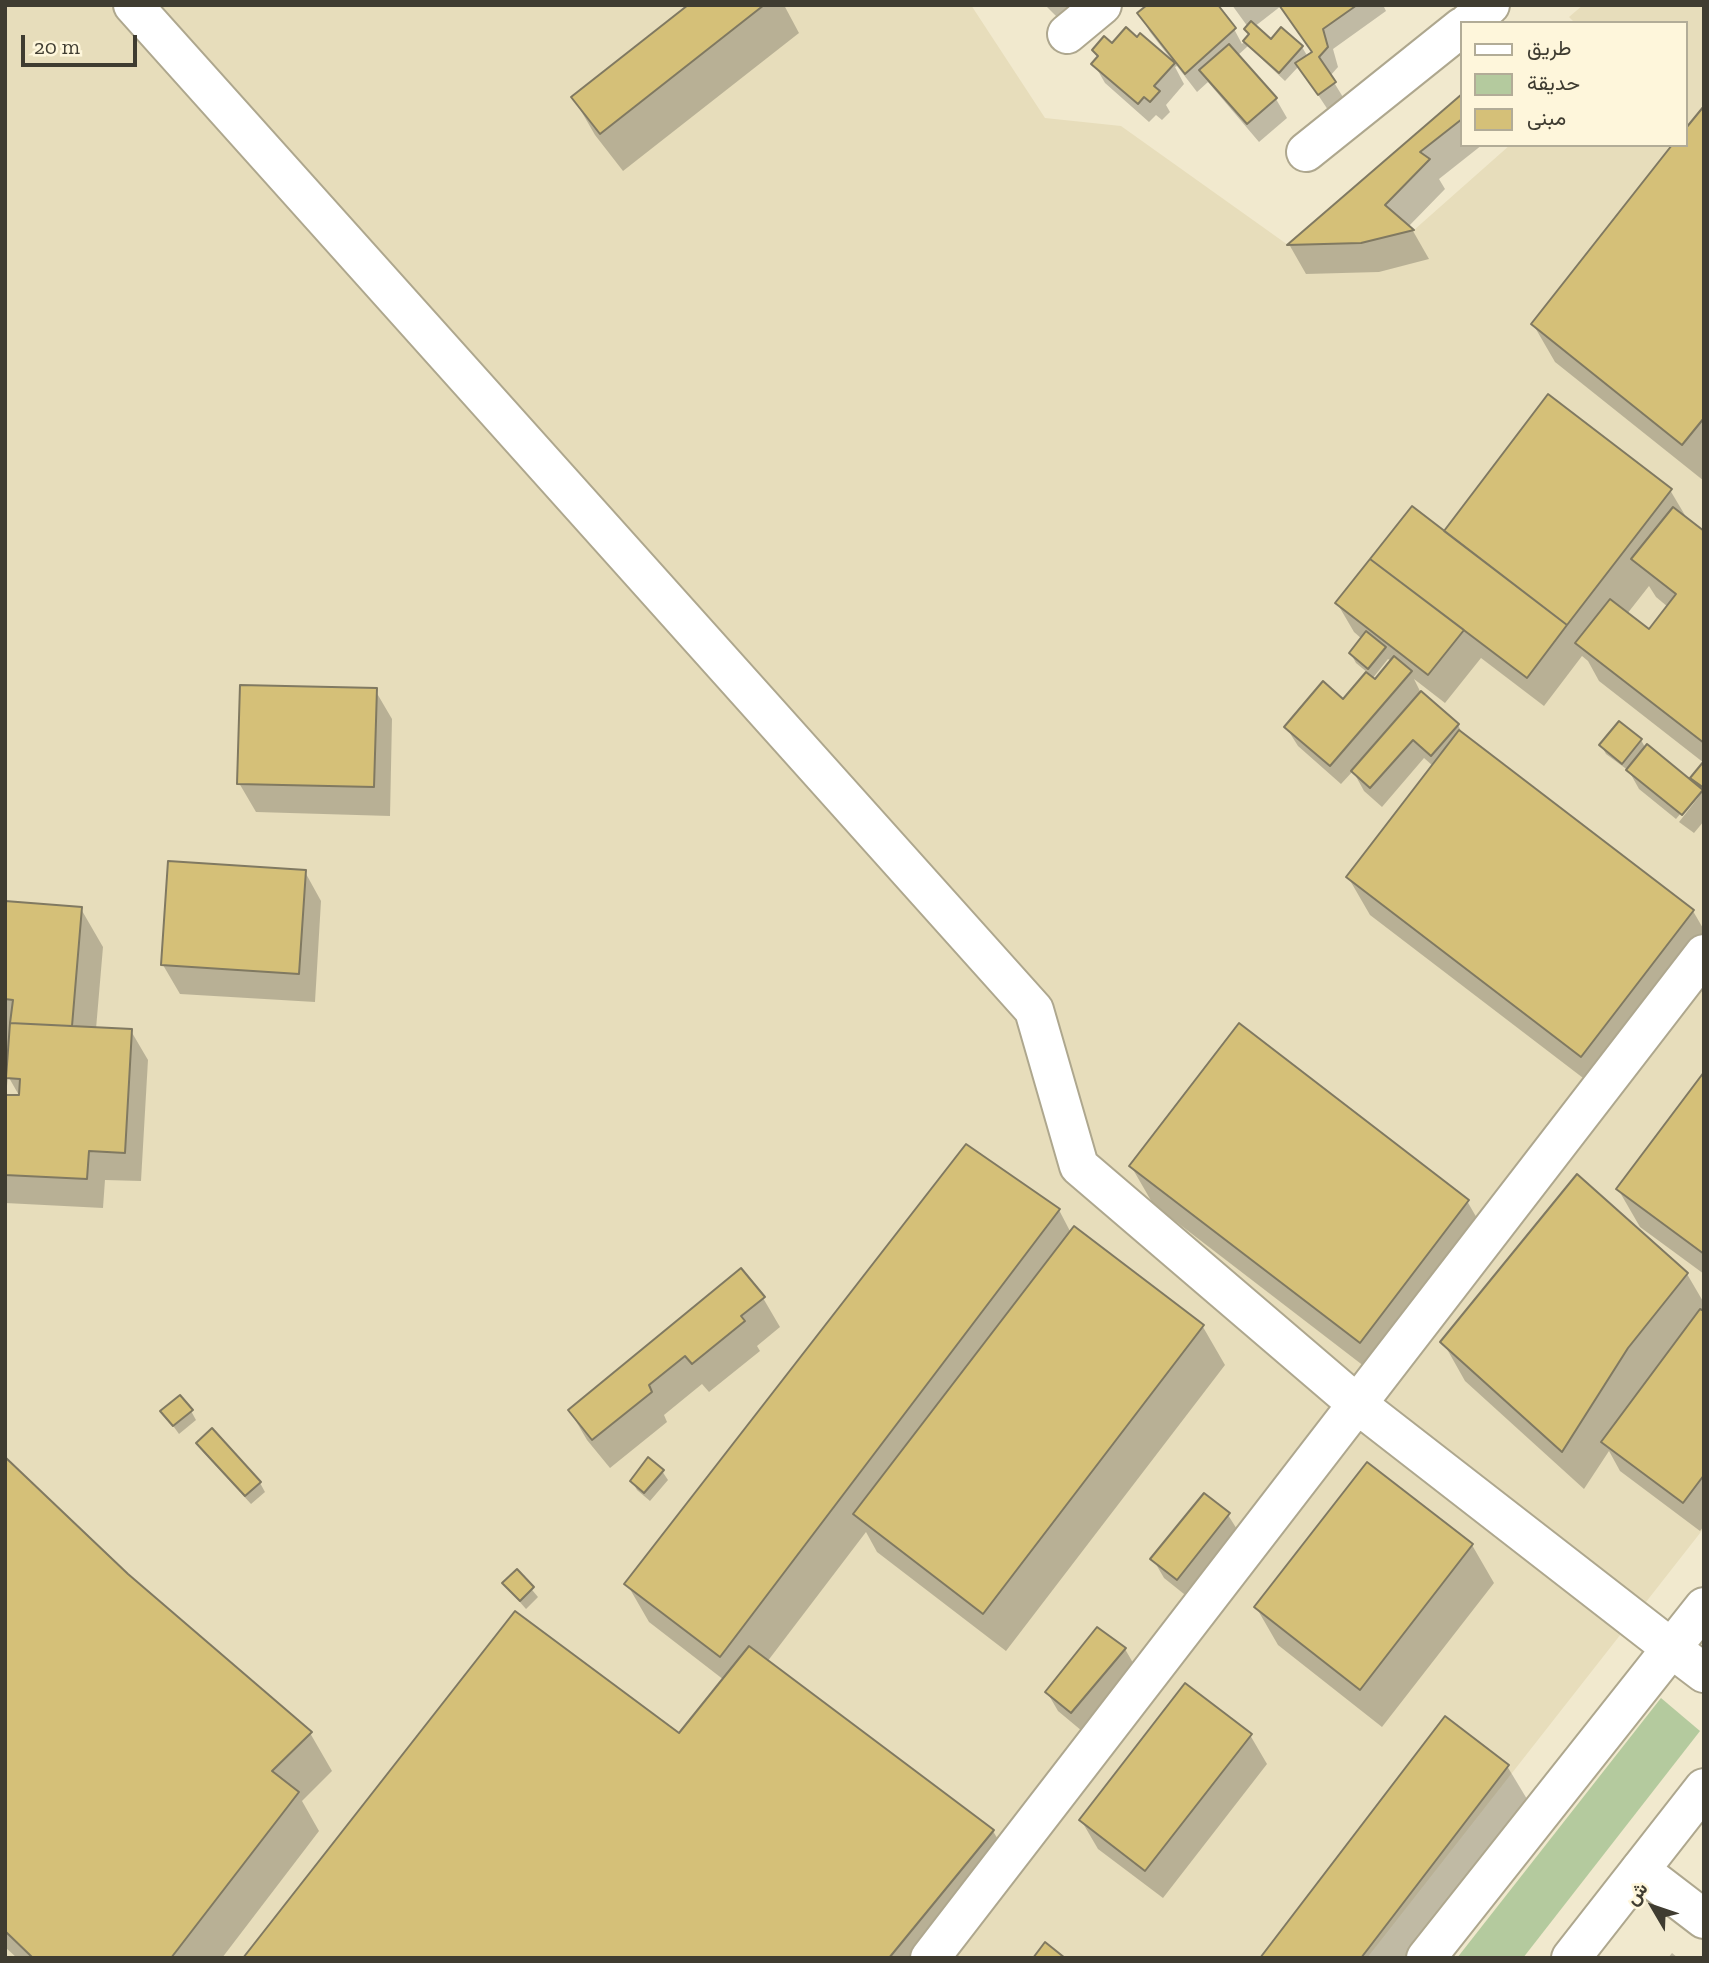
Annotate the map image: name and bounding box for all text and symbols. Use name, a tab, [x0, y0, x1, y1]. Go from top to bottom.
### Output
scale bar	[24, 21, 140, 65]
legend	[1460, 21, 1688, 147]
text: 20 m	[34, 34, 80, 59]
text: طريق	[1527, 35, 1572, 60]
text: حديقة	[1527, 70, 1580, 95]
text: مبنى	[1527, 105, 1566, 130]
north arrow	[1618, 1872, 1688, 1942]
text: ش	[1620, 1877, 1652, 1910]

